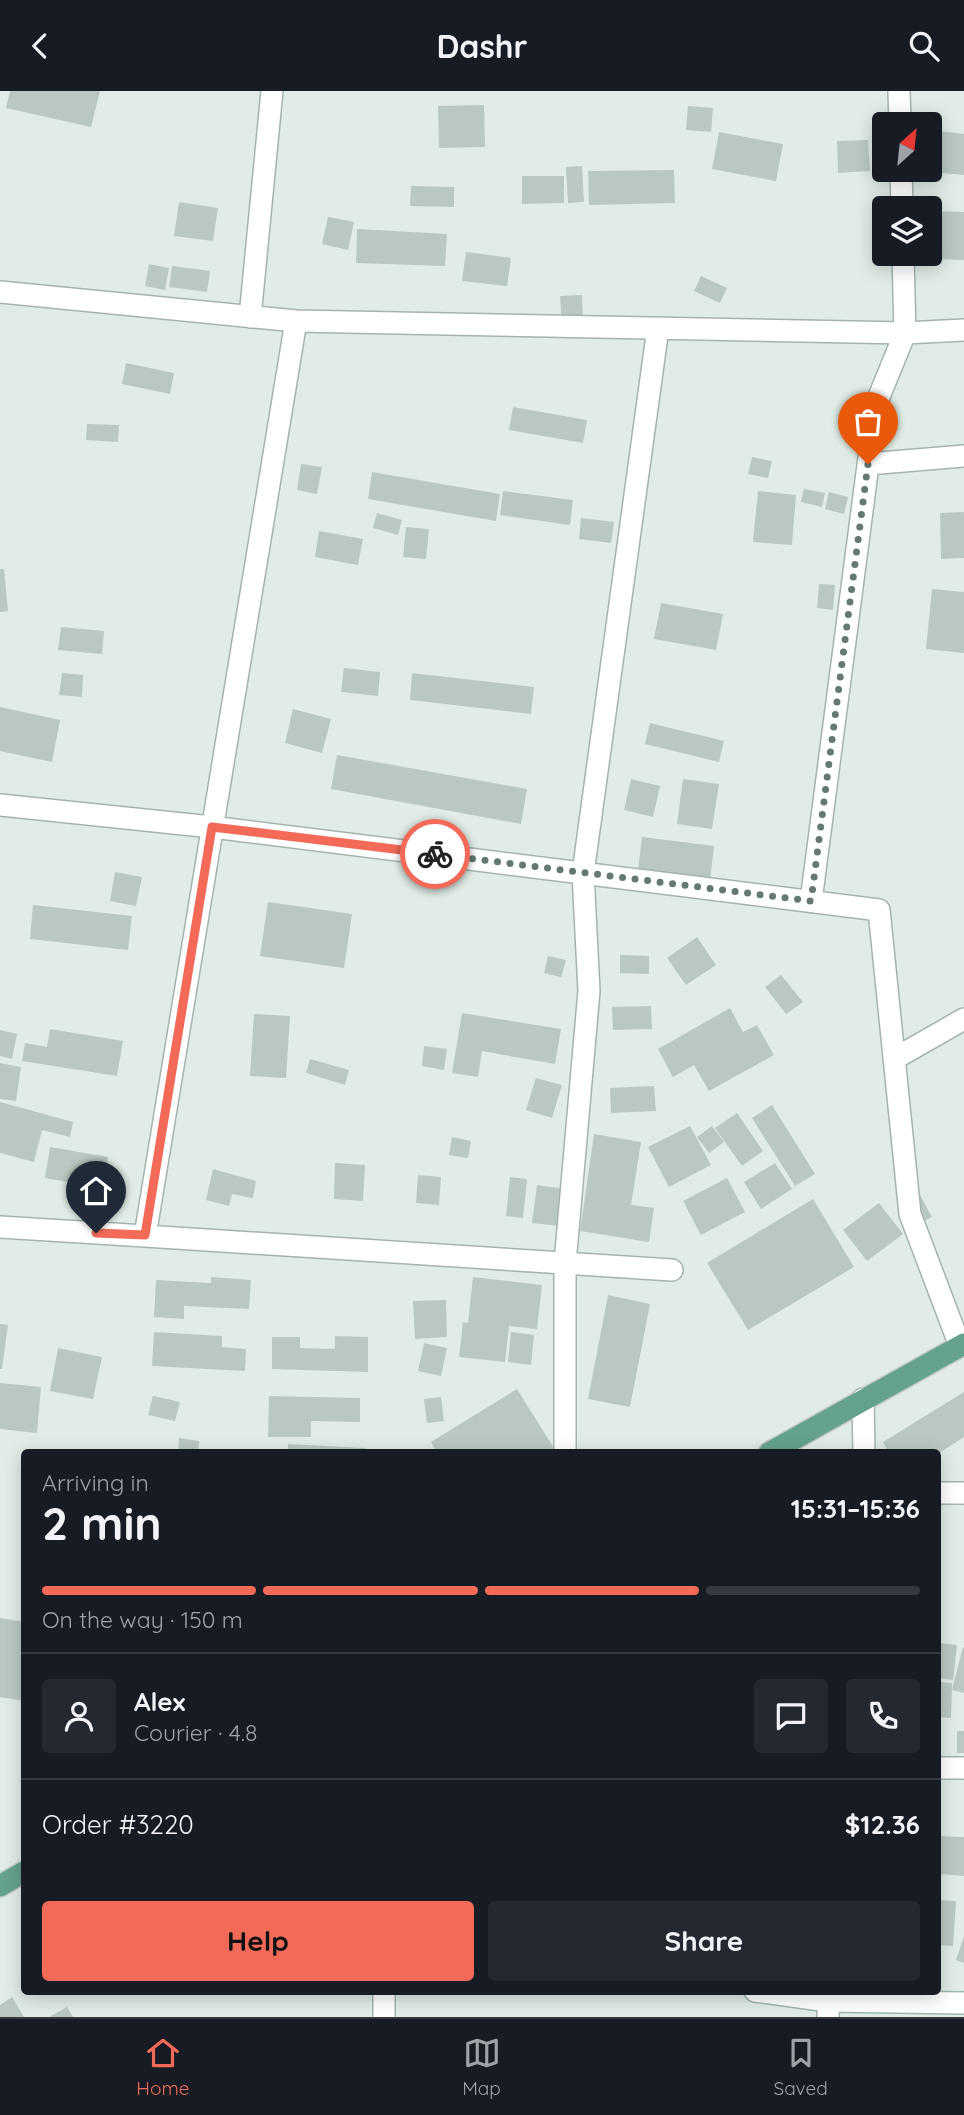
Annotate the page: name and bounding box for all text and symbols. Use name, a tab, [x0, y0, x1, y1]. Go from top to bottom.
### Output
text: Dashr	[436, 26, 528, 66]
icon: back	[21, 27, 59, 65]
icon: search	[905, 27, 943, 65]
north arrow	[872, 112, 942, 182]
map controls	[872, 112, 942, 266]
button: layers	[872, 196, 942, 266]
pin	[838, 392, 898, 464]
icon: bag	[849, 403, 887, 441]
courier	[400, 819, 470, 889]
icon: bike	[416, 835, 454, 873]
pin	[66, 1161, 126, 1233]
icon: home	[77, 1172, 115, 1210]
text: Arriving in	[42, 1468, 149, 1497]
text: 15:31–15:36	[791, 1492, 920, 1525]
text: 2 min	[42, 1494, 162, 1552]
text: On the way · 150 m	[42, 1605, 243, 1634]
button: person	[42, 1679, 116, 1753]
button: chat	[754, 1679, 828, 1753]
button: phone	[846, 1679, 920, 1753]
text: Alex	[134, 1685, 185, 1718]
text: Courier · 4.8	[134, 1718, 257, 1747]
text: Order #3220	[42, 1808, 194, 1841]
text: $12.36	[845, 1808, 920, 1841]
button: Help	[42, 1901, 474, 1981]
button: Share	[488, 1901, 920, 1981]
tab: Home	[136, 2034, 190, 2100]
tab: Map	[462, 2034, 501, 2100]
tab: Saved	[774, 2034, 828, 2100]

